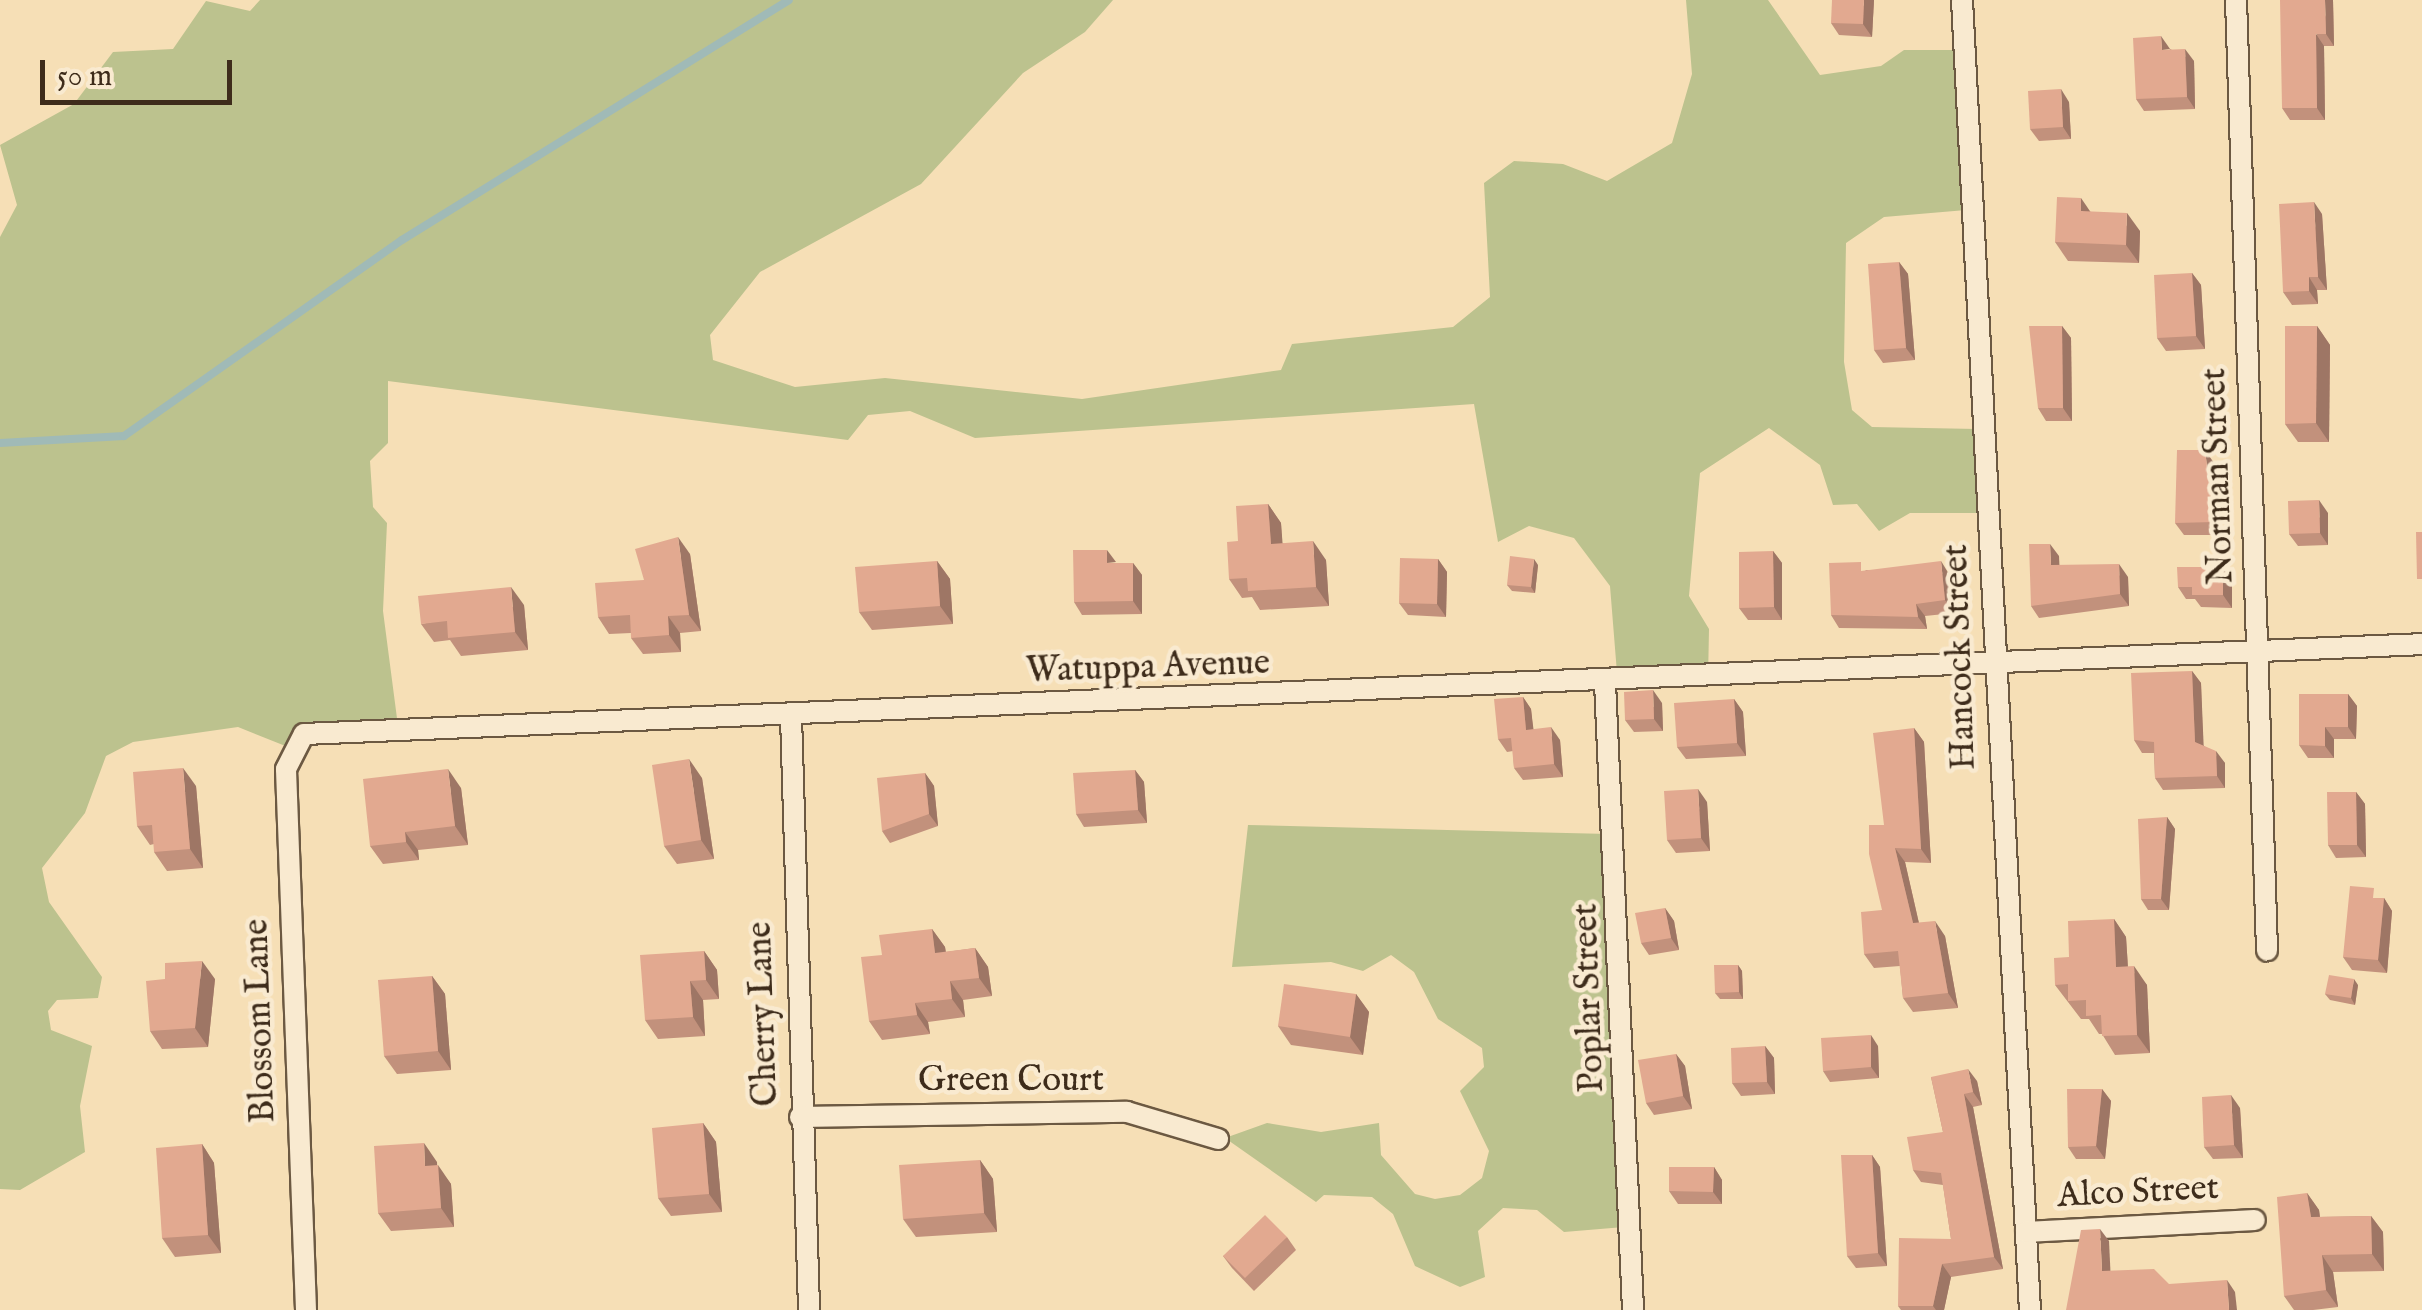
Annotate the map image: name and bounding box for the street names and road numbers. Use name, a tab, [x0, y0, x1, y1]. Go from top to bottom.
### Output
street label: Norman Street	[2194, 367, 2244, 585]
street label: Hancock Street	[1936, 543, 1986, 771]
street label: Watuppa Avenue	[1025, 643, 1271, 693]
street label: Poplar Street	[1566, 903, 1614, 1093]
street label: Blossom Lane	[236, 918, 286, 1124]
street label: Cherry Lane	[740, 921, 788, 1107]
street label: Green Court	[918, 1060, 1104, 1102]
street label: Alco Street	[2056, 1168, 2220, 1218]

